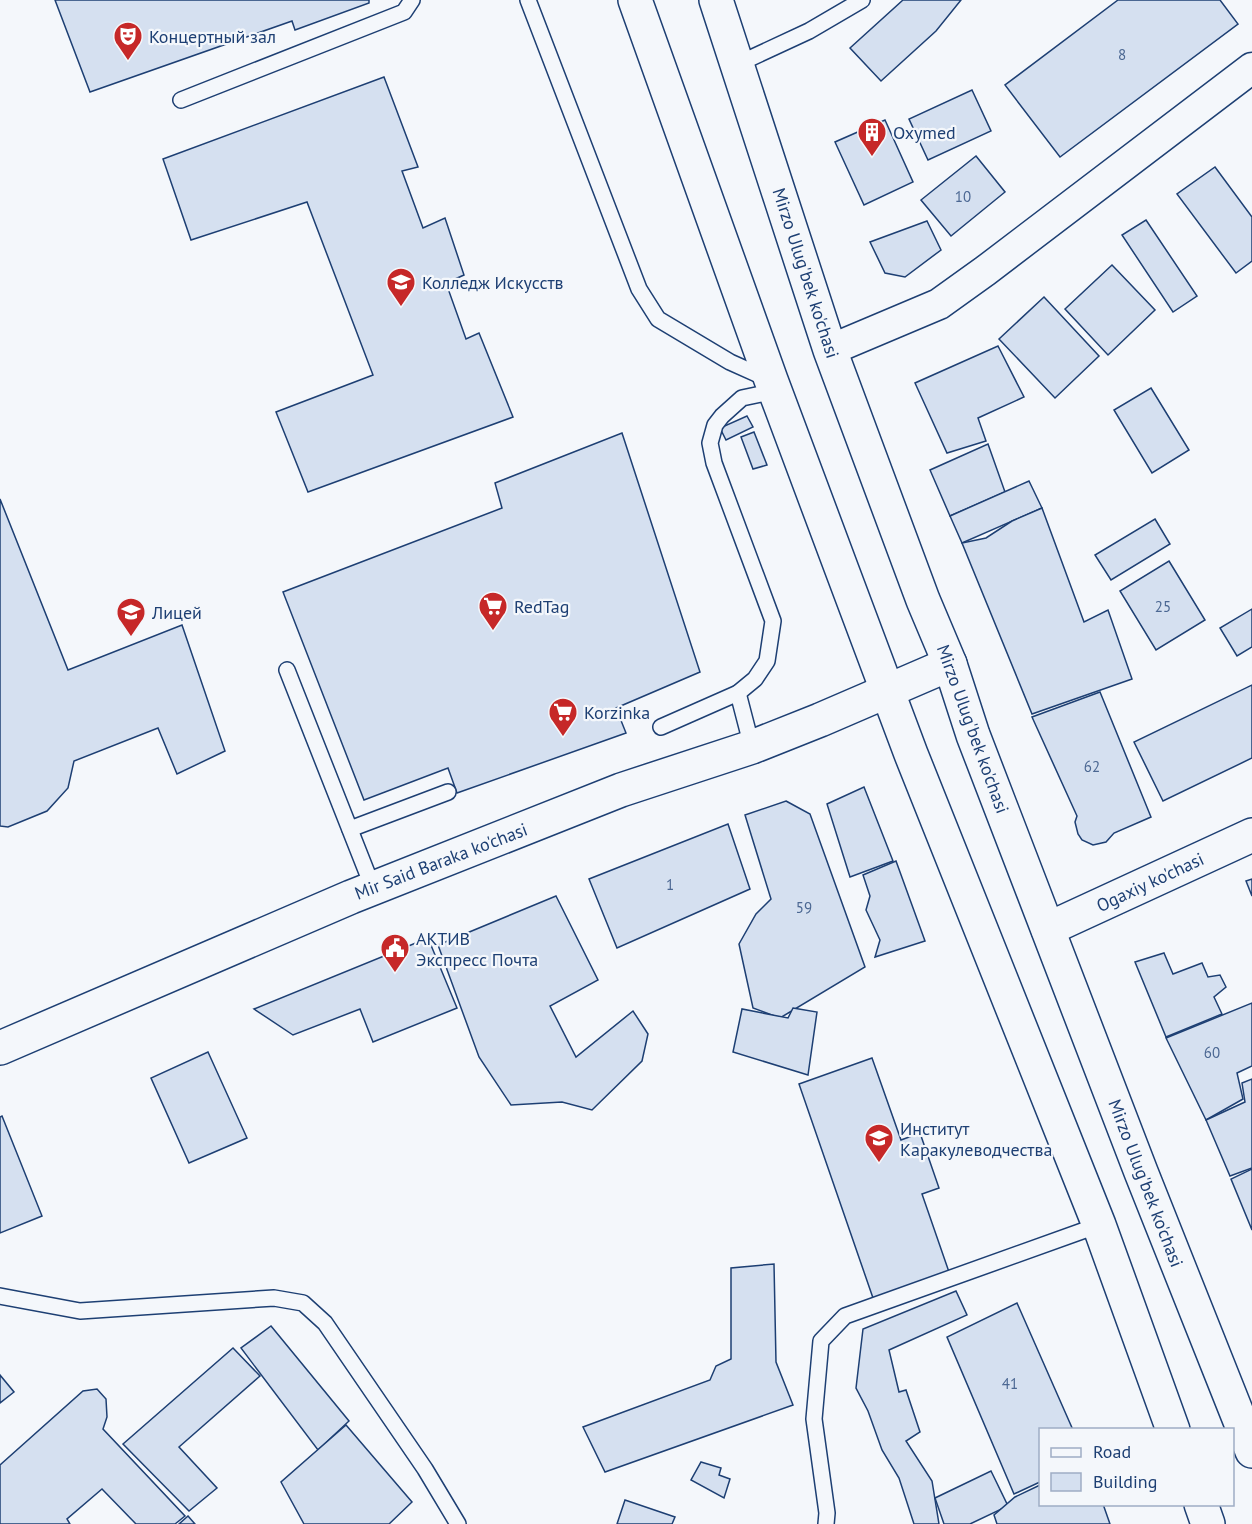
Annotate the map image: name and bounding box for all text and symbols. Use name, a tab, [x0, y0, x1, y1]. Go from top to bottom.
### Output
theatre icon: Концертный зал	[112, 20, 144, 62]
place label: Концертный зал	[149, 25, 276, 48]
house number: 8	[1118, 45, 1126, 64]
building icon: Oxymed	[856, 116, 888, 158]
place label: Oxymed	[893, 121, 956, 144]
street label: Mirzo Ulug'bek ko'chasi	[768, 185, 844, 361]
house number: 10	[955, 187, 971, 206]
school or university icon: Колледж Искусств	[385, 266, 417, 308]
place label: Колледж Искусств	[422, 271, 564, 294]
supermarket icon: RedTag	[477, 590, 509, 632]
place label: RedTag	[514, 595, 569, 618]
school or university icon: Лицей	[115, 596, 147, 638]
house number: 25	[1155, 597, 1171, 616]
place label: Лицей	[151, 601, 202, 624]
street label: Mirzo Ulug'bek ko'chasi	[932, 641, 1014, 817]
supermarket icon: Korzinka	[547, 696, 579, 738]
place label: Korzinka	[584, 701, 650, 724]
house number: 62	[1084, 757, 1100, 776]
street label: Mir Said Baraka ko'chasi	[351, 817, 531, 905]
street label: Ogaxiy ko'chasi	[1093, 847, 1207, 917]
house number: 1	[666, 875, 674, 894]
house number: 59	[796, 898, 812, 917]
place label: АКТИВ Экспресс Почта	[416, 927, 538, 971]
public building icon: АКТИВ Экспресс Почта	[379, 932, 411, 974]
house number: 60	[1204, 1043, 1220, 1062]
street label: Mirzo Ulug'bek ko'chasi	[1103, 1096, 1189, 1270]
place label: Институт Каракулеводчества	[900, 1117, 1052, 1161]
school or university icon: Институт Каракулеводчества	[863, 1122, 895, 1164]
house number: 41	[1002, 1374, 1018, 1393]
legend	[1039, 1428, 1234, 1506]
text: Road	[1093, 1440, 1131, 1463]
text: Building	[1093, 1470, 1157, 1493]

